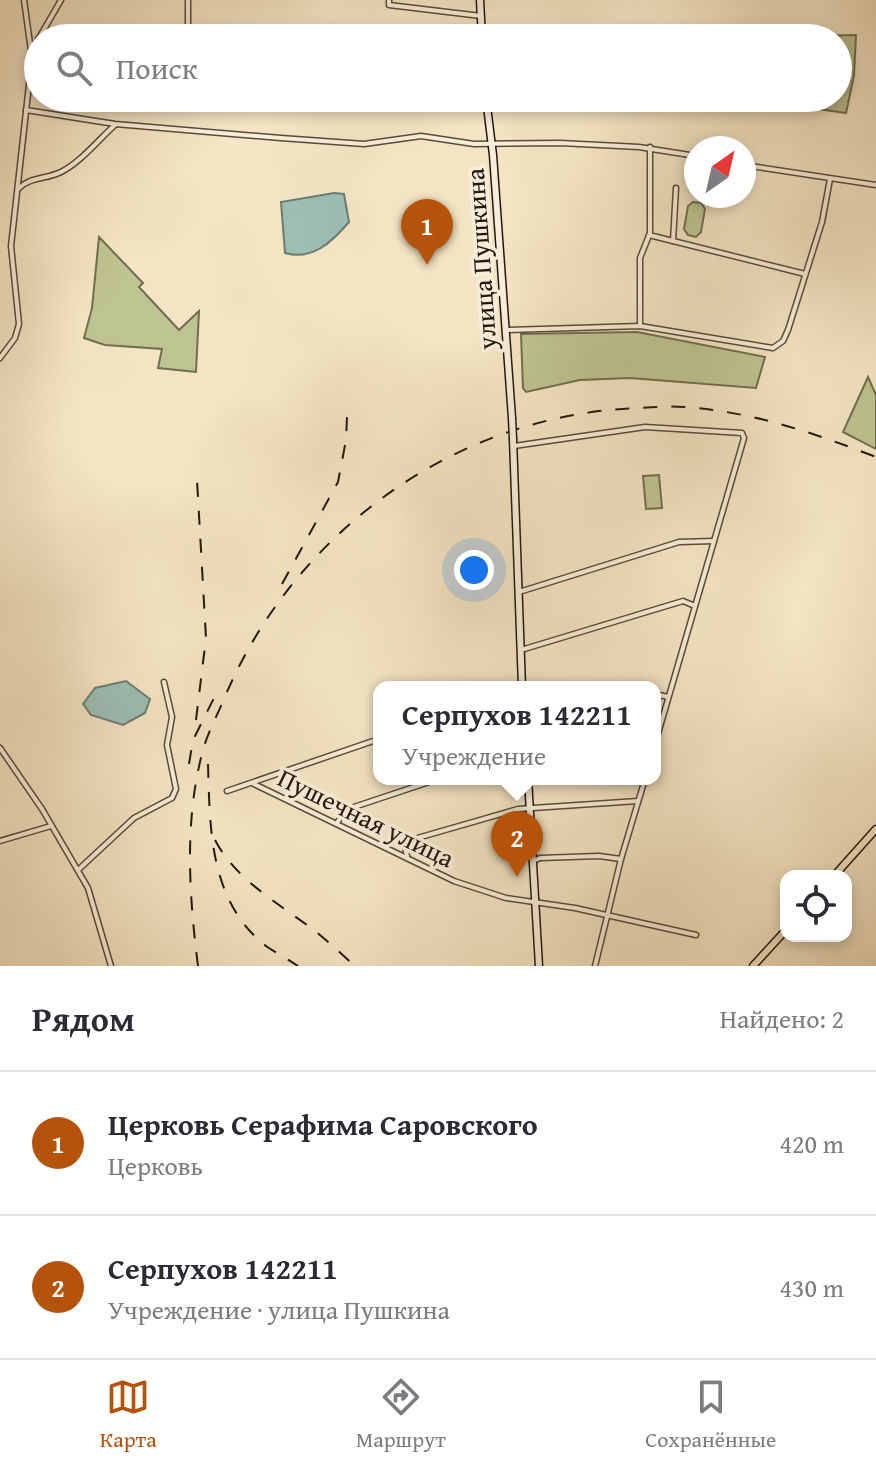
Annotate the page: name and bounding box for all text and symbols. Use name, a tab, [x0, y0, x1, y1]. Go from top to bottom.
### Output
search box	[24, 24, 852, 112]
icon: search	[52, 46, 96, 90]
text: Поиск	[116, 46, 198, 90]
north arrow	[684, 136, 756, 208]
street label: улица Пушкина	[455, 166, 506, 352]
pin: 1	[401, 199, 453, 265]
your location	[454, 550, 494, 590]
popup	[373, 681, 661, 785]
text: Серпухов 142211	[402, 692, 632, 736]
text: Учреждение	[402, 736, 546, 775]
street label: Пушечная улица	[271, 758, 462, 878]
pin: 2	[491, 811, 543, 877]
map controls	[780, 870, 852, 942]
button: locate	[780, 870, 852, 942]
text: Рядом	[32, 994, 135, 1043]
text: Найдено: 2	[720, 999, 844, 1038]
text: Церковь Серафима Саровского	[108, 1102, 538, 1146]
text: 1	[51, 1124, 65, 1163]
text: 420 m	[779, 1124, 844, 1163]
text: Церковь	[108, 1146, 203, 1185]
text: Серпухов 142211	[108, 1246, 338, 1290]
text: 2	[51, 1268, 65, 1307]
text: 430 m	[779, 1268, 844, 1307]
text: Учреждение · улица Пушкина	[108, 1290, 450, 1329]
tab: Карта	[100, 1375, 157, 1455]
tab: Маршрут	[356, 1375, 446, 1455]
tab: Сохранённые	[645, 1375, 776, 1455]

